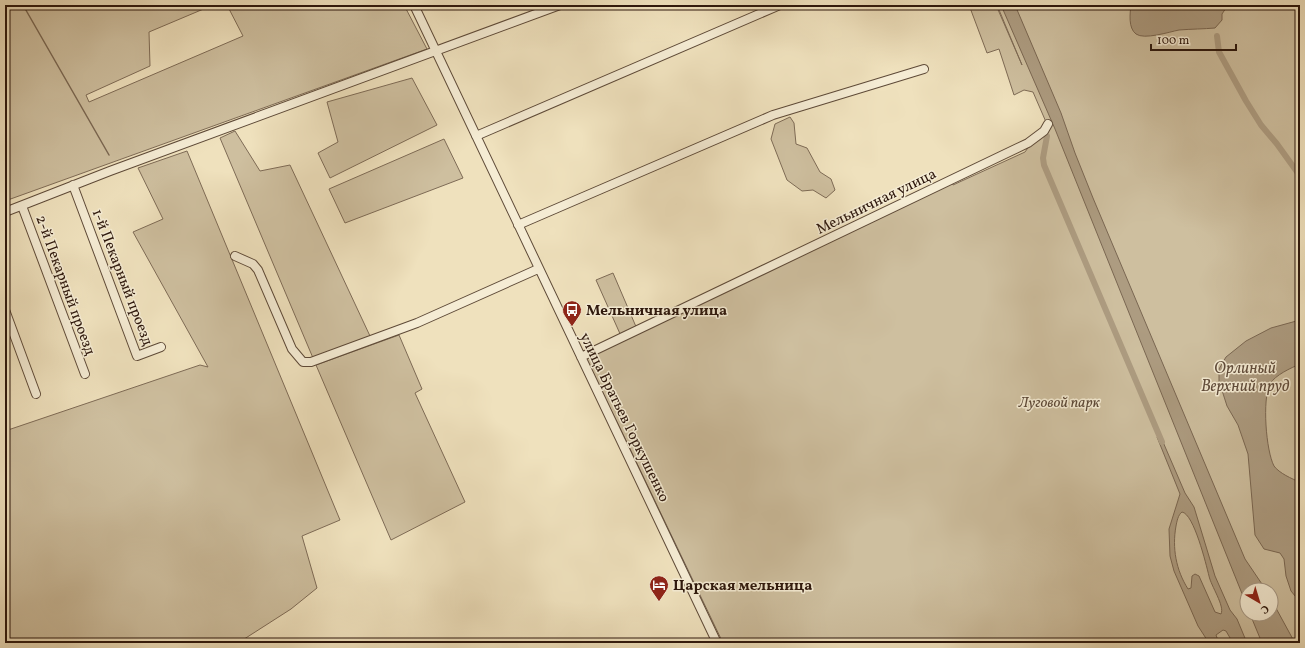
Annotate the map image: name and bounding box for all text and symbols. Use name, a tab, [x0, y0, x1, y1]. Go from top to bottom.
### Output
scale bar	[1151, 26, 1236, 52]
text: 100 m	[1157, 33, 1190, 49]
street label: Мельничная улица	[813, 164, 940, 241]
street label: 1-й Пекарный проезд	[86, 206, 158, 349]
street label: 2-й Пекарный проезд	[29, 213, 100, 359]
bus stop icon: Мельничная улица	[561, 299, 583, 327]
place label: Мельничная улица	[586, 301, 727, 322]
street label: улица Братьев Горкушенко	[573, 329, 674, 506]
water label: Орлиный Верхний пруд	[1201, 358, 1290, 398]
park label: Луговой парк	[1018, 393, 1100, 414]
hotel icon: Царская мельница	[648, 574, 670, 602]
place label: Царская мельница	[673, 576, 812, 597]
north arrow	[1239, 582, 1279, 622]
text: С	[1257, 601, 1272, 617]

